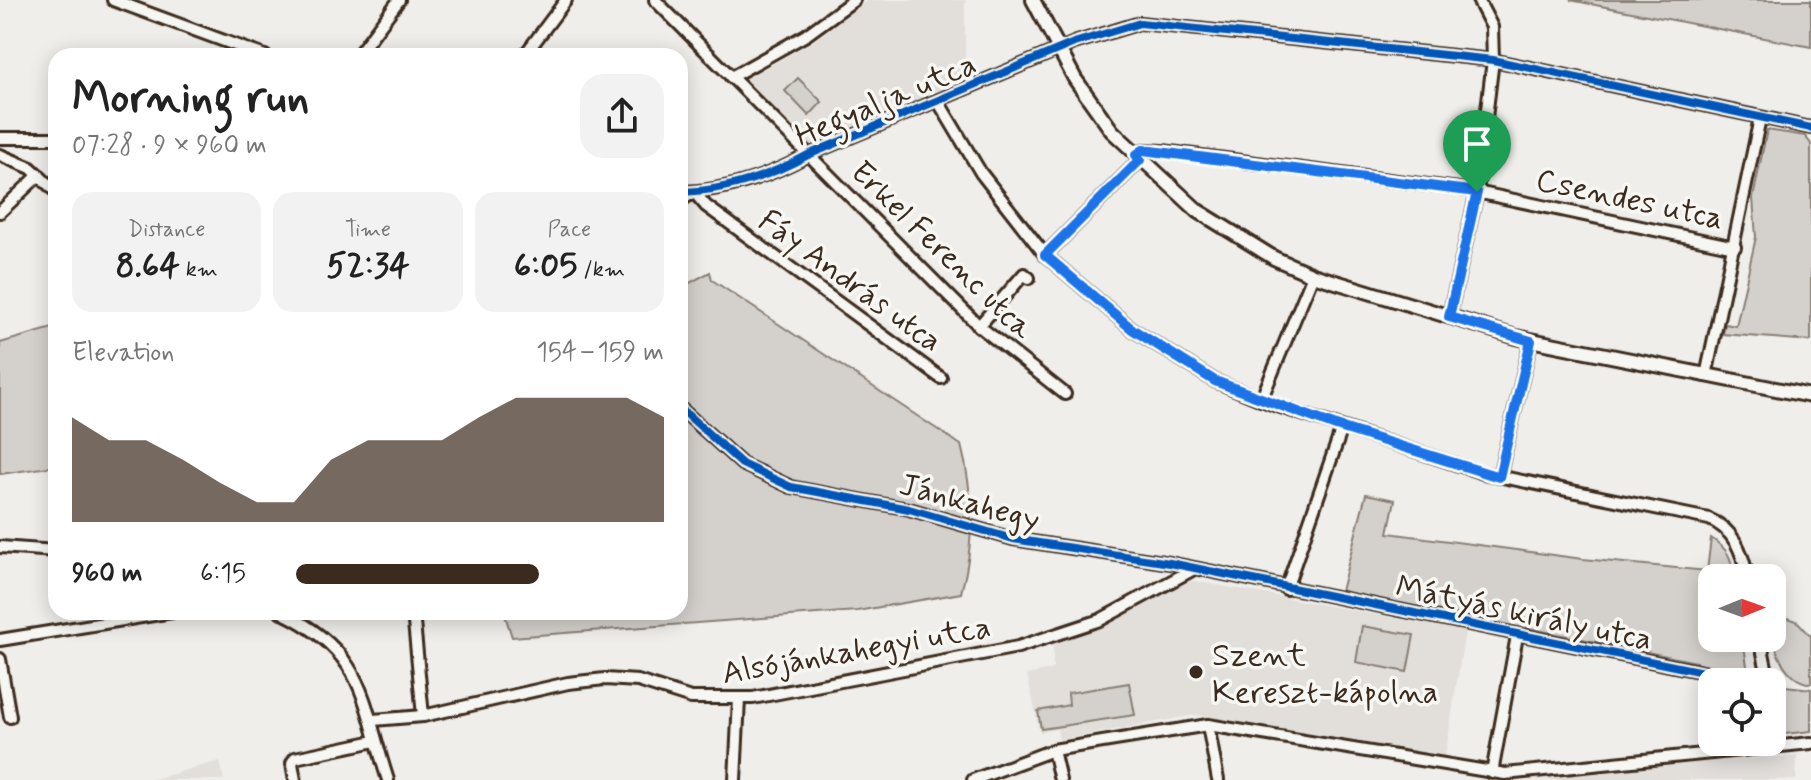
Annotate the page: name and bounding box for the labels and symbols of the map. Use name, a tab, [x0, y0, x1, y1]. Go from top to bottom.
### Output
street label: Hegyalja utca	[789, 44, 984, 161]
pin	[1443, 110, 1511, 192]
street label: Erkel Ferenc utca	[841, 152, 1043, 349]
street label: Csendes utca	[1532, 160, 1727, 240]
street label: Fáy András utca	[750, 201, 950, 363]
street label: Jánkahegy	[895, 464, 1044, 542]
north arrow	[1698, 564, 1786, 652]
street label: Mátyás király utca	[1392, 566, 1656, 662]
street label: Alsójánkahegyi utca	[719, 607, 994, 695]
place label: Szent Kereszt-kápolna	[1212, 635, 1438, 714]
marker: Szent Kereszt-kápolna	[1187, 663, 1205, 681]

